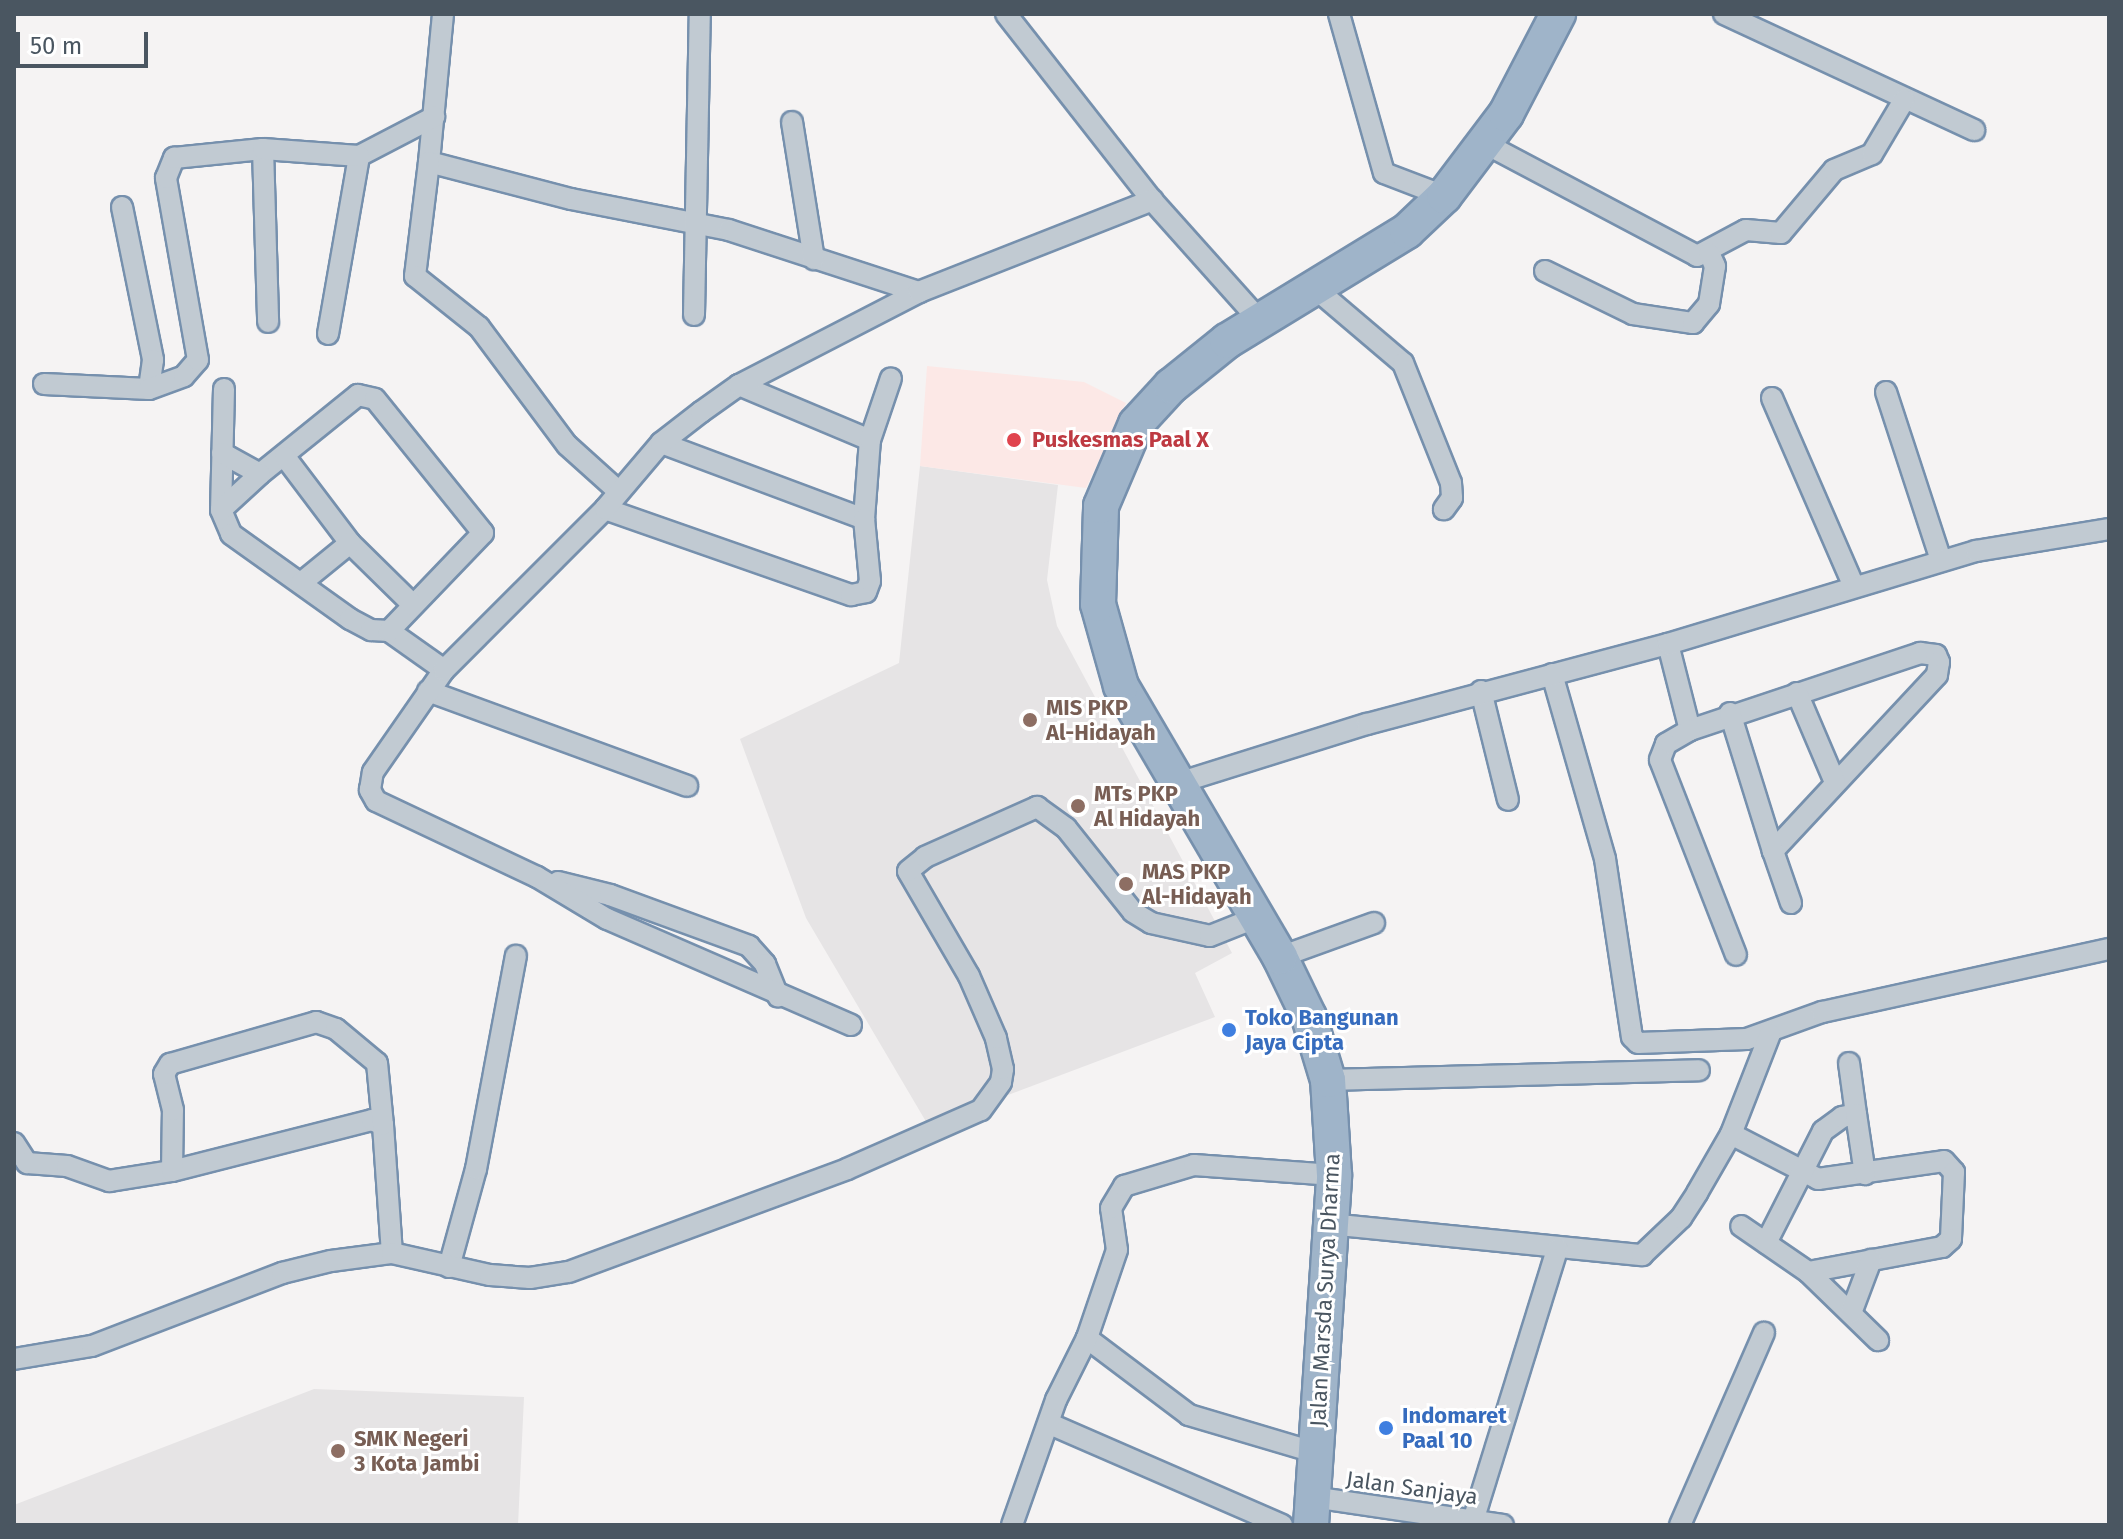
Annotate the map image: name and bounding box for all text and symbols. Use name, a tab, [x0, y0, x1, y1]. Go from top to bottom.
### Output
scale bar	[20, 16, 152, 66]
text: 50 m	[30, 32, 82, 60]
place label: Puskesmas Paal X	[1032, 427, 1209, 453]
marker: Puskesmas Paal X	[1003, 429, 1025, 451]
place label: MIS PKP Al-Hidayah	[1046, 694, 1156, 746]
marker: MIS PKP Al-Hidayah	[1021, 711, 1039, 729]
place label: MTs PKP Al Hidayah	[1094, 780, 1200, 832]
marker: MTs PKP Al Hidayah	[1069, 797, 1087, 815]
place label: MAS PKP Al-Hidayah	[1142, 858, 1252, 910]
marker: MAS PKP Al-Hidayah	[1117, 875, 1135, 893]
place label: Toko Bangunan Jaya Cipta	[1245, 1004, 1399, 1056]
marker: Toko Bangunan Jaya Cipta	[1220, 1021, 1238, 1039]
street label: Jalan Marsda Surya Dharma	[1305, 1153, 1345, 1427]
place label: Indomaret Paal 10	[1402, 1402, 1507, 1454]
marker: Indomaret Paal 10	[1377, 1419, 1395, 1437]
place label: SMK Negeri 3 Kota Jambi	[354, 1425, 479, 1476]
marker: SMK Negeri 3 Kota Jambi	[329, 1442, 347, 1460]
street label: Jalan Sanjaya	[1345, 1466, 1479, 1510]

